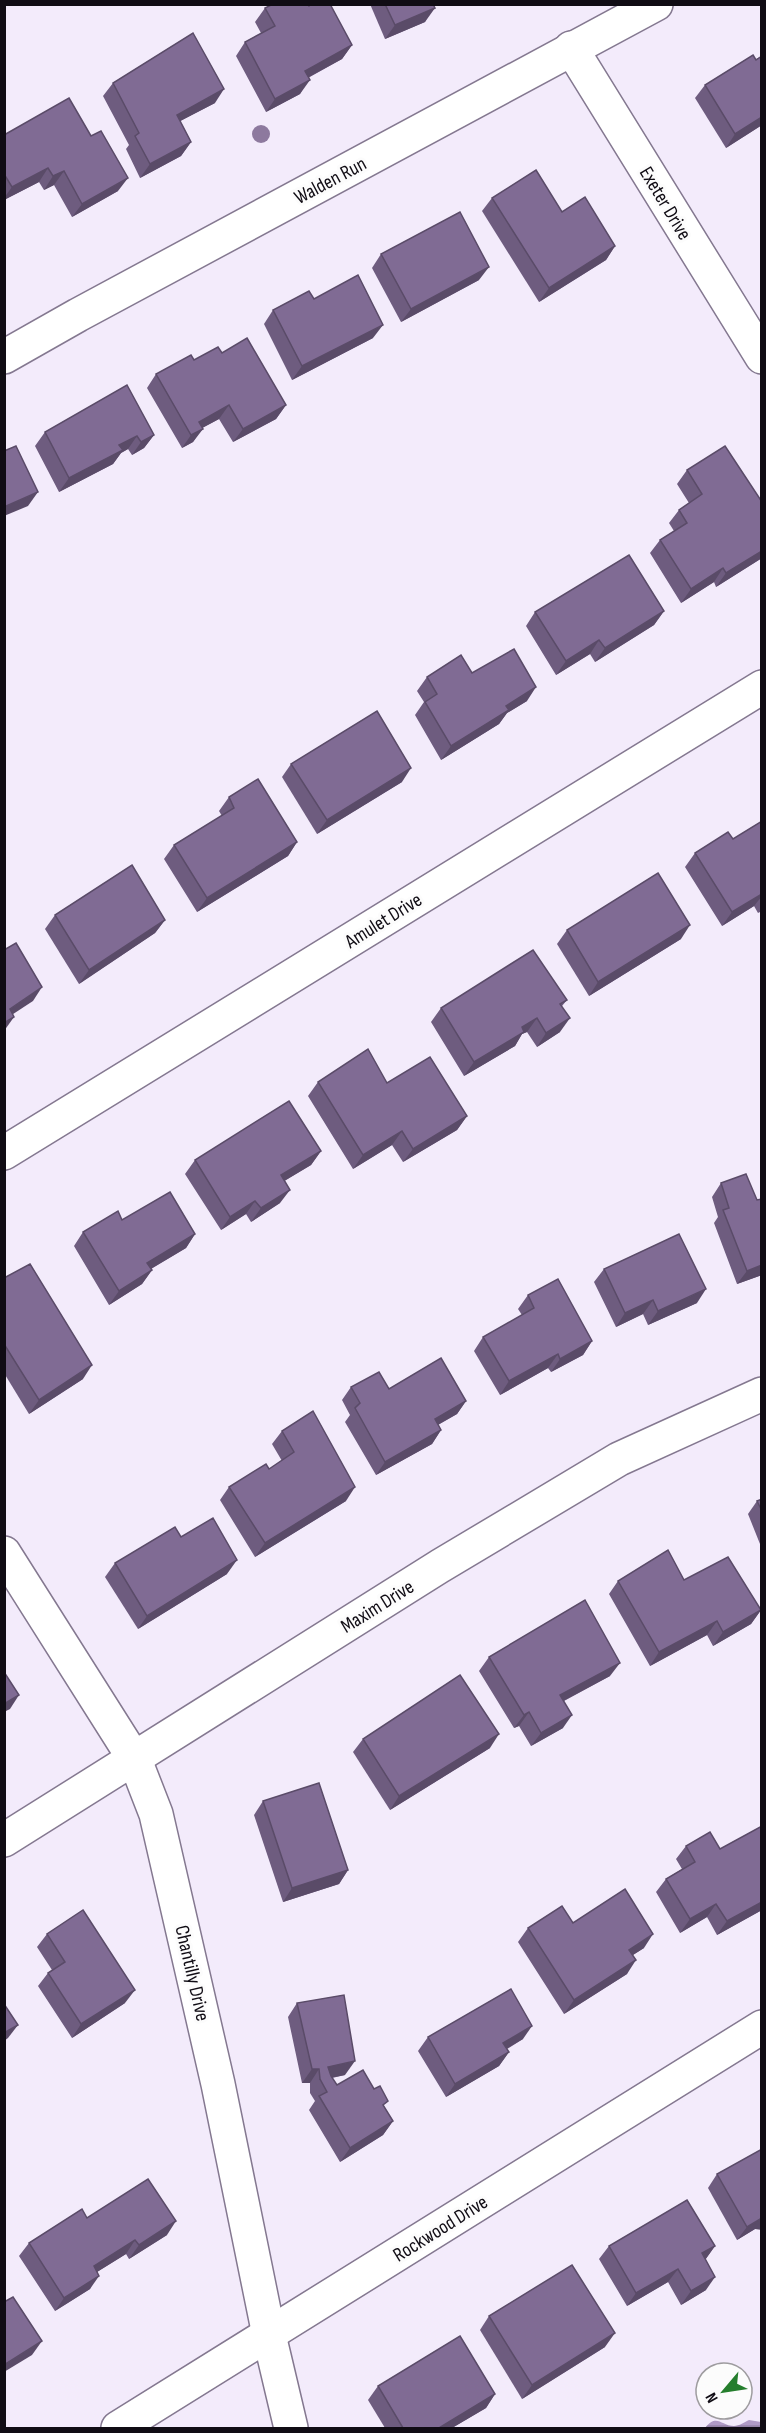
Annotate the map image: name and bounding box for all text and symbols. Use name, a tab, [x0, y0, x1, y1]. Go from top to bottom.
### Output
street label: Walden Run	[290, 152, 371, 210]
street label: Exeter Drive	[634, 163, 696, 244]
street label: Amulet Drive	[340, 888, 426, 954]
street label: Maxim Drive	[337, 1575, 419, 1639]
street label: Chantilly Drive	[169, 1923, 215, 2024]
street label: Rockwood Drive	[389, 2190, 492, 2267]
north arrow	[694, 2361, 754, 2421]
text: N	[702, 2389, 723, 2406]

